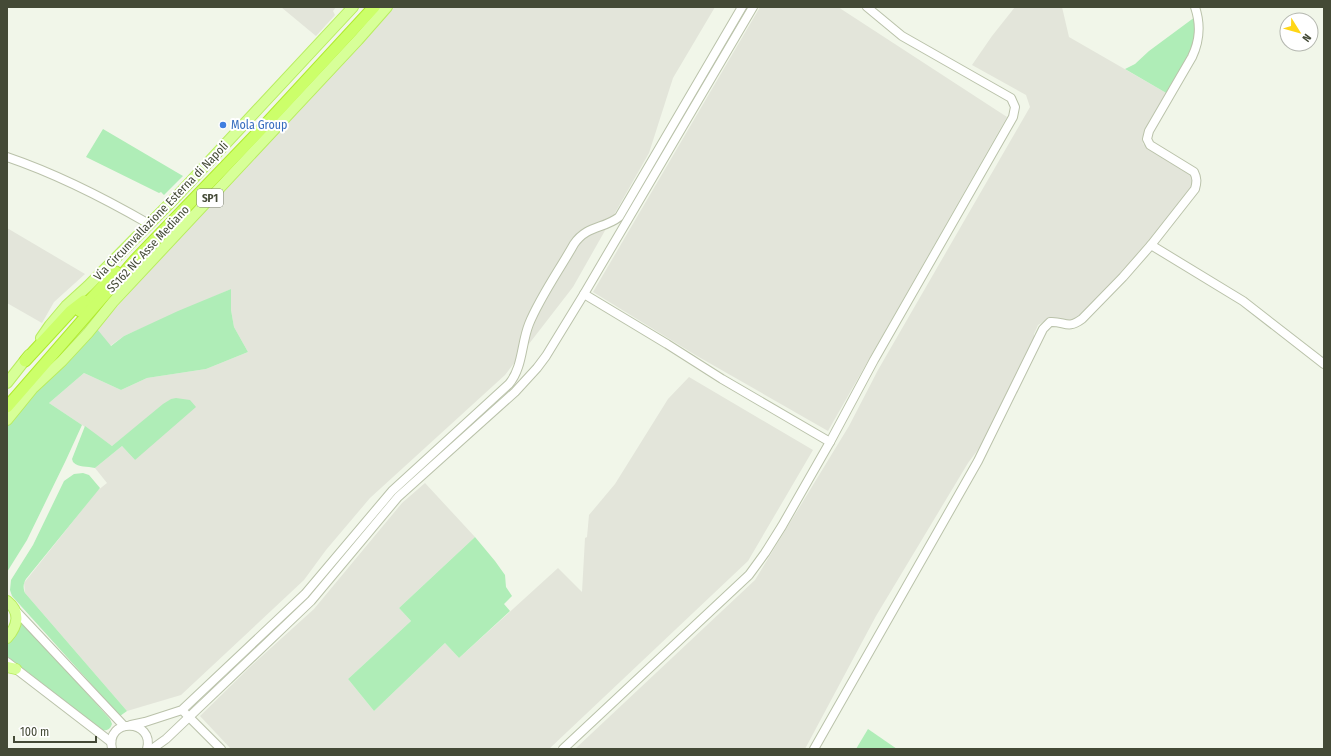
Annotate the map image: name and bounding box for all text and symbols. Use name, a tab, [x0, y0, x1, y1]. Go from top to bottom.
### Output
north arrow	[1279, 12, 1319, 52]
text: N	[1299, 31, 1314, 44]
place label: Mola Group	[231, 118, 287, 132]
marker: Mola Group	[218, 120, 228, 130]
street label: Via Circumvallazione Esterna di Napoli	[91, 139, 231, 283]
road number: SP1	[197, 189, 223, 207]
street label: SS162 NC Asse Mediano	[104, 203, 192, 295]
scale bar	[14, 718, 96, 744]
text: 100 m	[20, 725, 49, 739]

